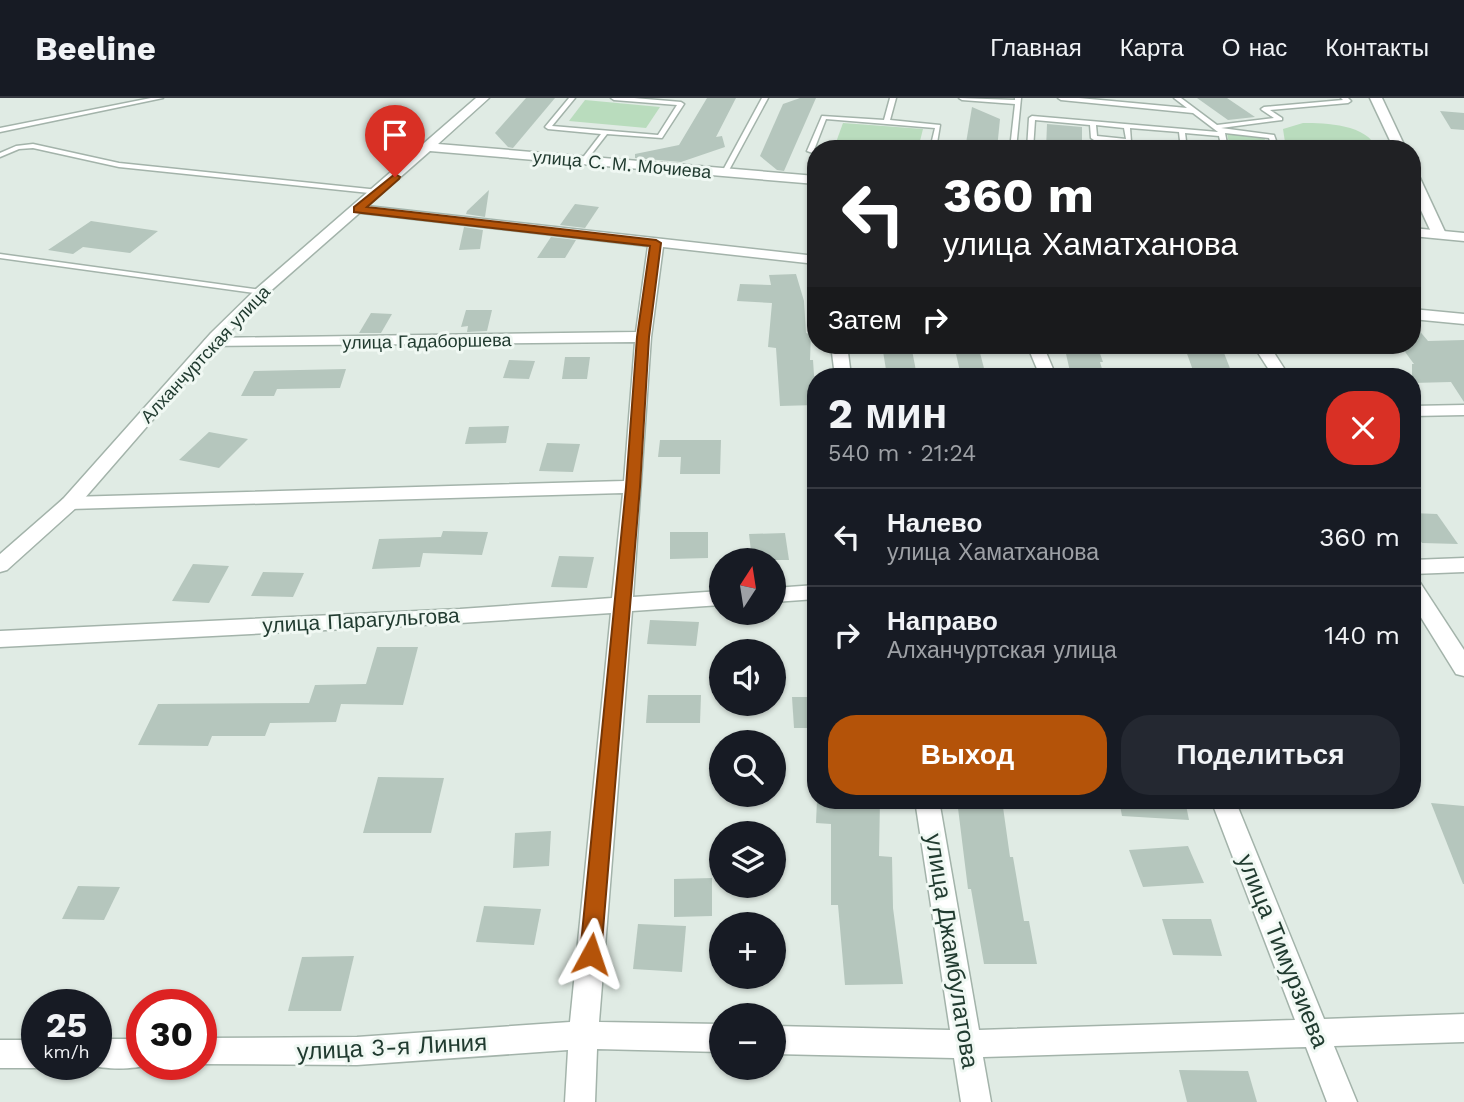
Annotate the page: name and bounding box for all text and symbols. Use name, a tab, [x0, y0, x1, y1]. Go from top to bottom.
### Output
text: Beeline	[35, 29, 156, 68]
text: Главная	[990, 34, 1082, 62]
text: Карта	[1120, 34, 1184, 62]
text: О нас	[1222, 34, 1287, 62]
text: Контакты	[1325, 34, 1429, 62]
pin	[365, 105, 425, 177]
icon: arrive	[376, 116, 414, 154]
street label: улица С. М. Мочиева	[532, 146, 713, 182]
text: 360 m	[943, 166, 1094, 224]
icon: left	[828, 168, 919, 259]
text: улица Хаматханова	[943, 225, 1238, 263]
street label: Алханчуртская улица	[136, 280, 275, 427]
icon: right	[916, 301, 954, 339]
text: Затем	[828, 305, 902, 335]
street label: улица Гадаборшева	[342, 329, 513, 353]
text: 2 мин	[828, 389, 947, 438]
button: close	[1326, 391, 1400, 465]
text: 540 m · 21:24	[828, 440, 976, 467]
text: Налево	[887, 508, 982, 538]
icon: left	[828, 518, 866, 556]
text: 360 m	[1319, 522, 1400, 552]
text: улица Хаматханова	[887, 539, 1099, 566]
north arrow	[709, 548, 786, 625]
map controls	[709, 548, 786, 1080]
street label: улица Парагульгова	[262, 602, 461, 638]
text: Направо	[887, 606, 998, 636]
icon: right	[828, 616, 866, 654]
text: 140 m	[1324, 620, 1400, 650]
text: Алханчуртская улица	[887, 637, 1117, 664]
button: sound	[709, 639, 786, 716]
button: Выход	[828, 715, 1107, 795]
button: Поделиться	[1121, 715, 1400, 795]
button: search	[709, 730, 786, 807]
button: layers	[709, 821, 786, 898]
street label: улица Джамбулатова	[920, 832, 985, 1071]
street label: улица Тимурзиева	[1231, 850, 1335, 1053]
button: +	[709, 912, 786, 989]
position arrow	[554, 917, 628, 991]
speed limit sign: 30	[126, 989, 217, 1080]
button: −	[709, 1003, 786, 1080]
text: 25	[46, 1004, 87, 1046]
street label: улица 3-я Линия	[296, 1028, 488, 1066]
text: km/h	[43, 1041, 90, 1062]

